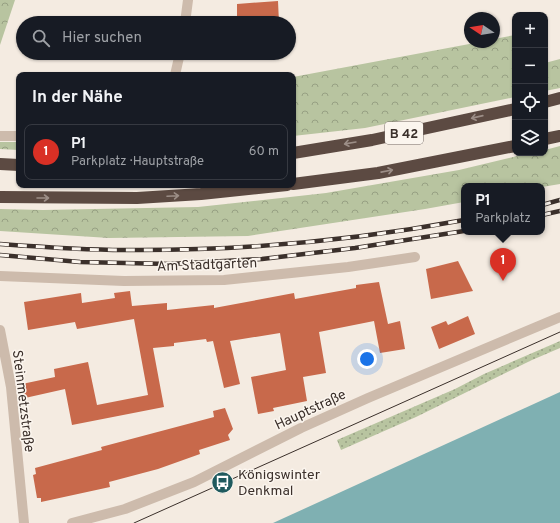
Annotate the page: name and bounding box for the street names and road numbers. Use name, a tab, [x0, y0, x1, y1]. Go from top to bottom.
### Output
road number: B 42	[385, 122, 423, 144]
street label: Am Stadtgarten	[157, 255, 258, 276]
street label: Steinmetzstraße	[8, 349, 37, 453]
street label: Hauptstraße	[272, 386, 349, 434]

